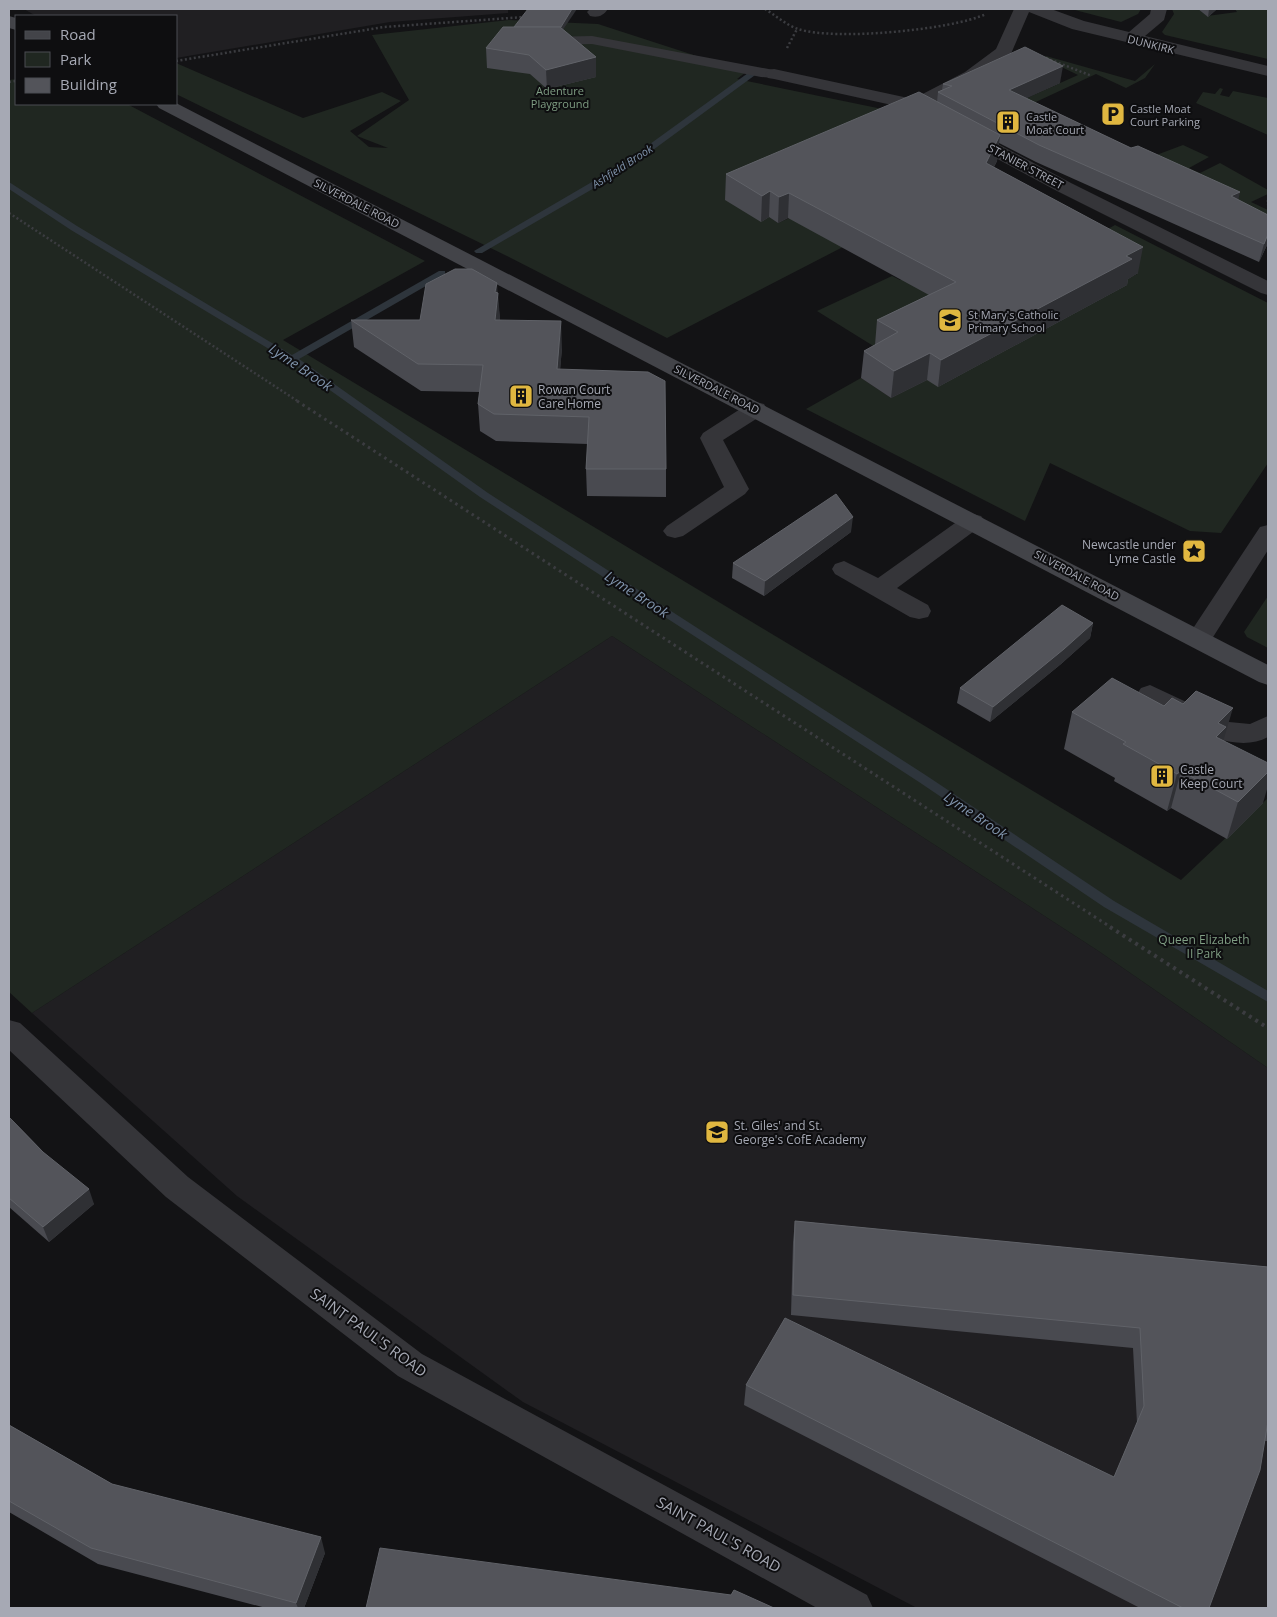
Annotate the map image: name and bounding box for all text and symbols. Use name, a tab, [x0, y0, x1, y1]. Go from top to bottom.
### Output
legend	[15, 15, 178, 105]
text: Road	[60, 24, 96, 44]
street label: DUNKIRK	[1126, 31, 1176, 57]
text: Park	[60, 49, 91, 69]
text: Building	[60, 74, 117, 94]
park label: Adenture Playground	[531, 83, 589, 111]
parking icon: Castle Moat Court Parking	[1100, 101, 1126, 127]
place label: Castle Moat Court Parking	[1130, 101, 1200, 129]
building icon: Castle Moat Court	[995, 109, 1021, 135]
place label: Castle Moat Court	[1026, 109, 1084, 137]
water label: Ashfield Brook	[588, 140, 656, 192]
street label: STANIER STREET	[986, 140, 1066, 192]
street label: SILVERDALE ROAD	[312, 175, 402, 231]
school or university icon: St Mary's Catholic Primary School	[937, 307, 963, 333]
place label: St Mary's Catholic Primary School	[968, 307, 1058, 335]
water label: Lyme Brook	[266, 339, 337, 396]
street label: SILVERDALE ROAD	[672, 361, 762, 417]
place label: Rowan Court Care Home	[538, 381, 610, 412]
building icon: Rowan Court Care Home	[508, 383, 534, 409]
place label: Newcastle under Lyme Castle	[1082, 536, 1176, 567]
place icon: Newcastle under Lyme Castle	[1181, 538, 1207, 564]
street label: SILVERDALE ROAD	[1032, 546, 1122, 604]
water label: Lyme Brook	[601, 566, 674, 622]
place label: Castle Keep Court	[1180, 761, 1243, 792]
building icon: Castle Keep Court	[1149, 763, 1175, 789]
water label: Lyme Brook	[941, 787, 1012, 844]
park label: Queen Elizabeth II Park	[1158, 931, 1250, 962]
place label: St. Giles' and St. George's CofE Academy	[734, 1117, 867, 1148]
school or university icon: St. Giles' and St. George's CofE Academy	[704, 1119, 730, 1145]
street label: SAINT PAUL'S ROAD	[307, 1283, 431, 1381]
street label: SAINT PAUL'S ROAD	[653, 1491, 785, 1577]

